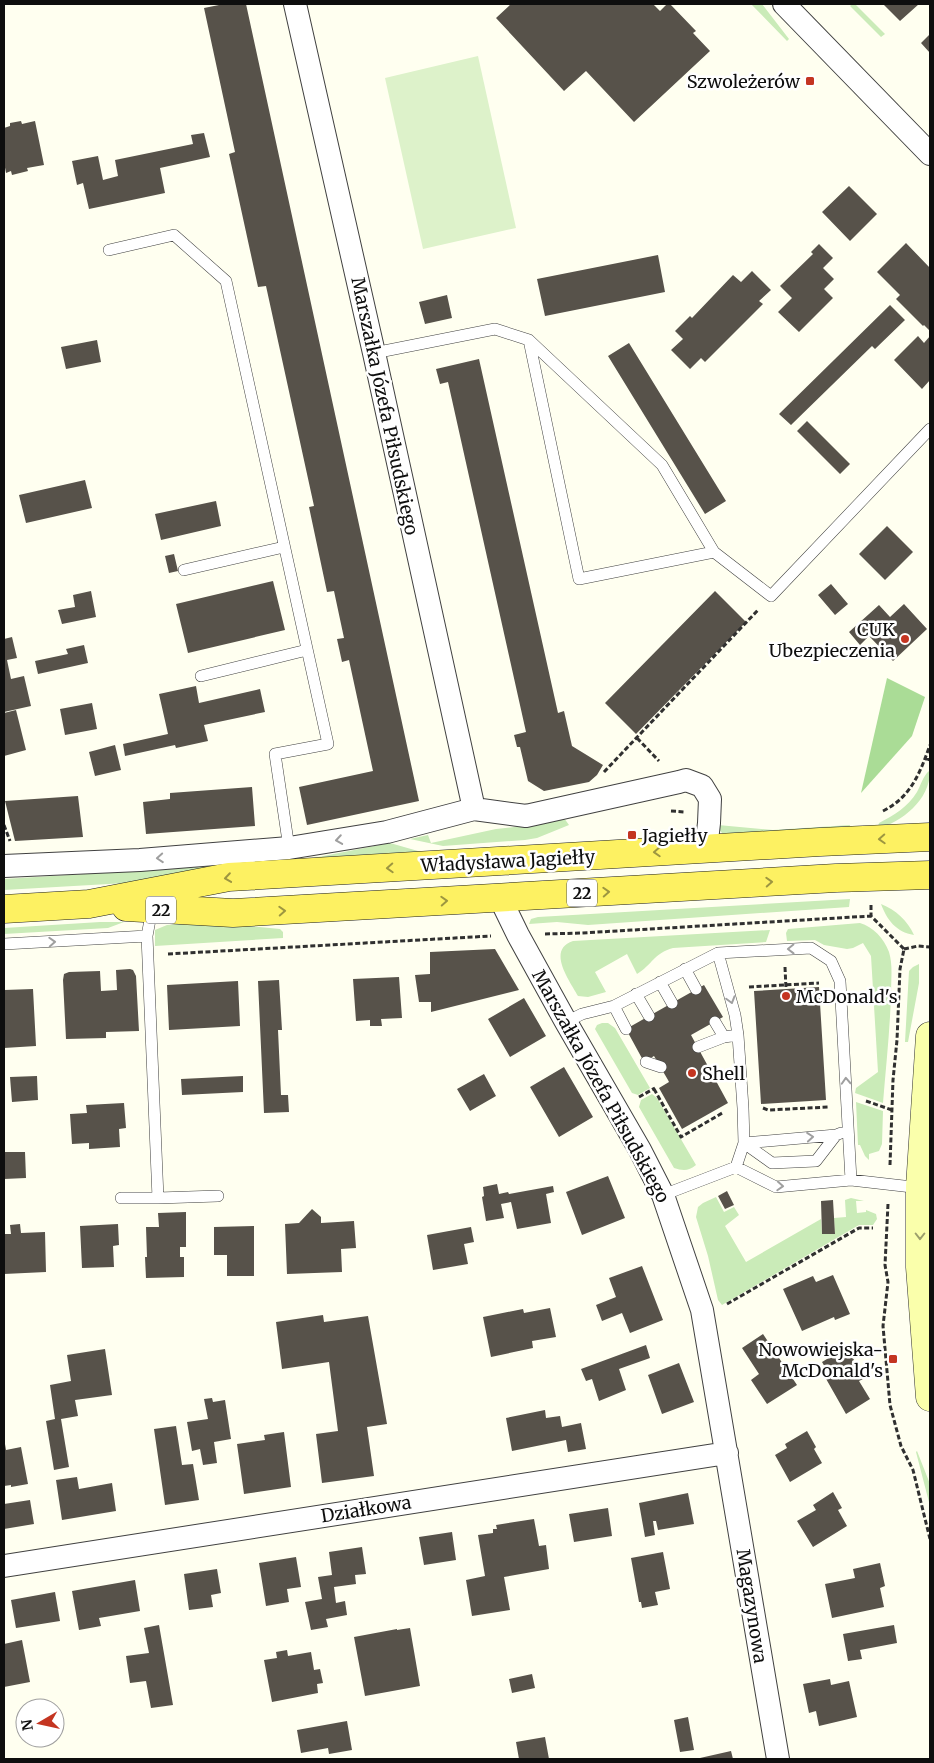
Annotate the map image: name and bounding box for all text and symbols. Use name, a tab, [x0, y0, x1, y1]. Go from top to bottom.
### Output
place label: Szwoleżerów	[687, 70, 801, 93]
marker: Szwoleżerów	[804, 75, 816, 87]
street label: Marszałka Józefa Piłsudskiego	[346, 275, 424, 537]
place label: CUK Ubezpieczenia	[769, 618, 895, 662]
marker: CUK Ubezpieczenia	[899, 633, 911, 645]
place label: Jagiełły	[641, 824, 708, 847]
marker: Jagiełły	[626, 829, 638, 841]
one-way arrow	[334, 834, 343, 844]
one-way arrow	[877, 834, 885, 844]
street label: Władysława Jagiełły	[419, 845, 596, 877]
one-way arrow	[653, 846, 661, 857]
one-way arrow	[156, 852, 164, 863]
one-way arrow	[386, 862, 394, 873]
one-way arrow	[224, 872, 232, 883]
one-way arrow	[765, 877, 773, 888]
road number: 22	[567, 880, 597, 906]
one-way arrow	[603, 886, 611, 897]
road number: 22	[146, 896, 176, 924]
one-way arrow	[440, 896, 448, 907]
one-way arrow	[278, 905, 286, 916]
one-way arrow	[49, 936, 57, 947]
one-way arrow	[787, 944, 794, 954]
street label: Marszałka Józefa Piłsudskiego	[527, 965, 675, 1207]
place label: McDonald's	[796, 985, 898, 1008]
marker: McDonald's	[780, 990, 792, 1002]
one-way arrow	[726, 996, 736, 1004]
place label: Shell	[702, 1062, 745, 1085]
marker: Shell	[686, 1067, 698, 1079]
one-way arrow	[840, 1076, 851, 1084]
one-way arrow	[806, 1132, 814, 1143]
one-way arrow	[777, 1180, 785, 1191]
one-way arrow	[915, 1232, 925, 1240]
place label: Nowowiejska- McDonald's	[758, 1338, 883, 1382]
marker: Nowowiejska- McDonald's	[887, 1353, 899, 1365]
street label: Działkowa	[319, 1490, 413, 1527]
street label: Magazynowa	[732, 1547, 772, 1665]
north arrow	[15, 1698, 65, 1748]
text: N	[17, 1718, 37, 1732]

